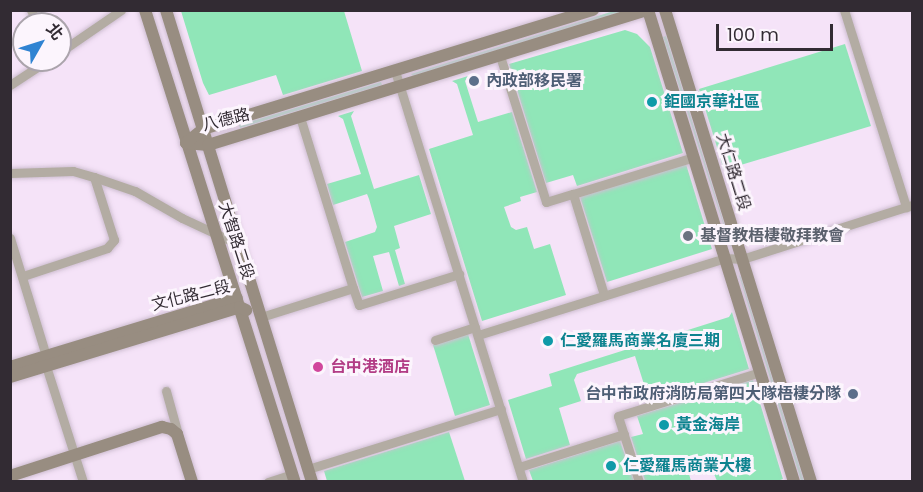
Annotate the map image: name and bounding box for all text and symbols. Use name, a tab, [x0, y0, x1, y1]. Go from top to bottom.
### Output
north arrow	[12, 12, 72, 72]
scale bar	[719, 12, 836, 50]
text: 北	[41, 18, 69, 45]
text: 100 m	[727, 22, 779, 47]
place label: 內政部移民署	[486, 71, 582, 91]
marker: 內政部移民署	[467, 74, 481, 88]
place label: 鉅國京華社區	[664, 92, 760, 112]
marker: 鉅國京華社區	[645, 95, 659, 109]
street label: 八德路	[200, 105, 252, 135]
street label: 大仁路二段	[712, 131, 754, 213]
street label: 大智路二段	[215, 200, 257, 282]
place label: 基督教梧棲敬拜教會	[700, 226, 844, 246]
marker: 基督教梧棲敬拜教會	[681, 229, 695, 243]
street label: 文化路二段	[150, 277, 232, 315]
place label: 仁愛羅馬商業名廈三期	[560, 331, 720, 351]
marker: 仁愛羅馬商業名廈三期	[541, 334, 555, 348]
place label: 台中港酒店	[330, 357, 410, 377]
marker: 台中港酒店	[311, 360, 325, 374]
place label: 台中市政府消防局第四大隊梧棲分隊	[585, 384, 841, 404]
marker: 台中市政府消防局第四大隊梧棲分隊	[846, 387, 860, 401]
place label: 黃金海岸	[676, 415, 740, 435]
marker: 黃金海岸	[657, 418, 671, 432]
place label: 仁愛羅馬商業大樓	[623, 456, 751, 476]
marker: 仁愛羅馬商業大樓	[604, 459, 618, 473]

